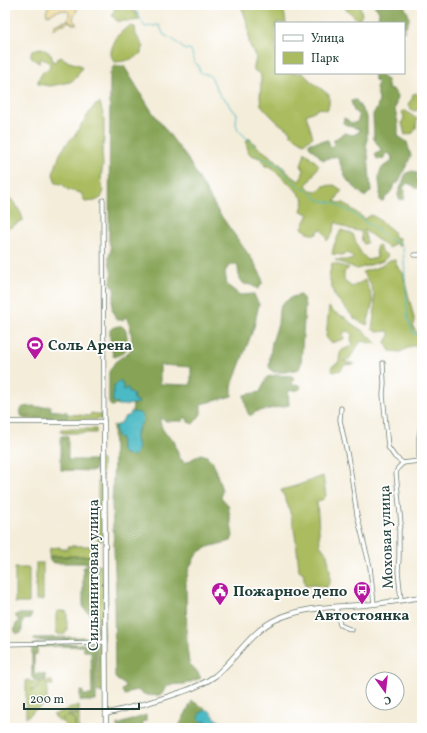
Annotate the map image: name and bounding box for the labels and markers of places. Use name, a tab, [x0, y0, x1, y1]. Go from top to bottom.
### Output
sports icon: Соль Арена	[25, 335, 45, 360]
place label: Соль Арена	[48, 336, 132, 357]
bus stop icon: Автостоянка	[352, 580, 372, 605]
public building icon: Пожарное депо	[210, 581, 230, 606]
place label: Пожарное депо	[233, 582, 348, 603]
place label: Автостоянка	[315, 606, 409, 627]

